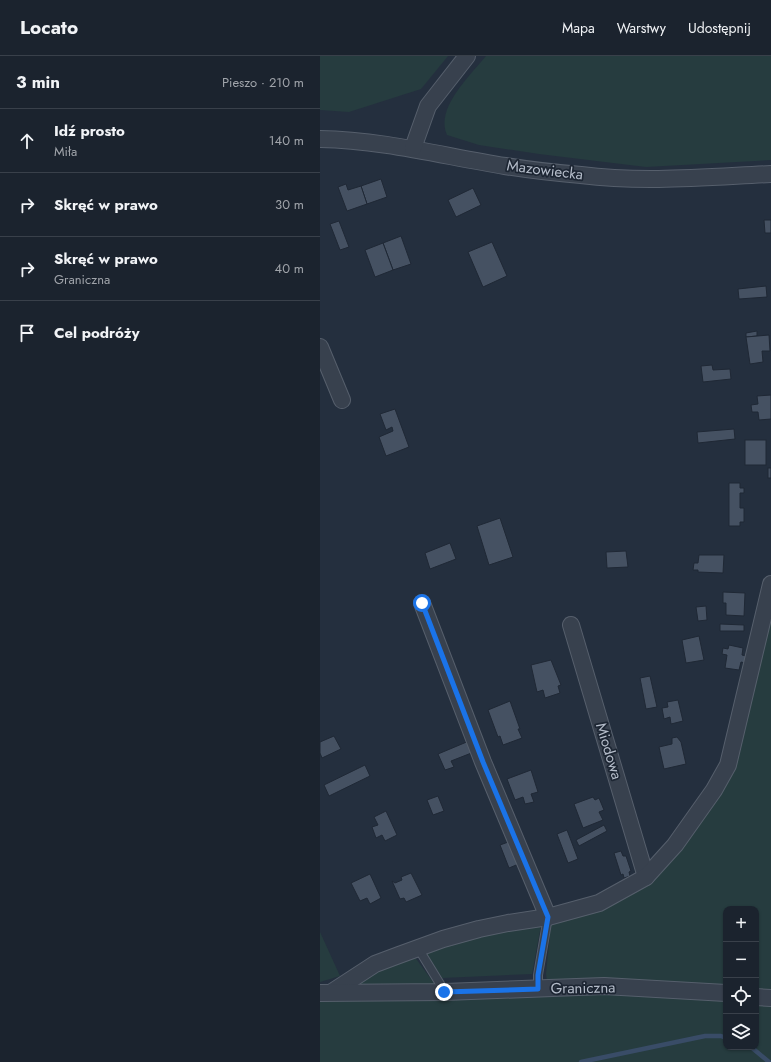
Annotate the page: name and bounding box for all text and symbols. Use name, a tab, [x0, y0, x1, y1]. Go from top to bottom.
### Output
text: Locato	[20, 14, 78, 41]
text: Mapa	[562, 18, 595, 38]
text: Warstwy	[617, 18, 666, 38]
text: Udostępnij	[688, 18, 751, 38]
text: 3 min	[16, 70, 60, 94]
text: Pieszo · 210 m	[222, 73, 304, 92]
text: Idź prosto	[54, 120, 125, 142]
icon: ahead	[16, 130, 38, 152]
text: 140 m	[269, 131, 304, 150]
text: Miła	[54, 142, 77, 161]
street label: Mazowiecka	[506, 154, 584, 186]
icon: right	[16, 194, 38, 216]
text: Skręć w prawo	[54, 194, 158, 216]
text: 30 m	[275, 195, 304, 214]
text: Skręć w prawo	[54, 248, 158, 270]
icon: right	[16, 258, 38, 280]
text: 40 m	[275, 259, 304, 278]
text: Graniczna	[54, 270, 110, 289]
icon: arrive	[16, 322, 38, 344]
text: Cel podróży	[54, 322, 139, 344]
route start	[413, 594, 431, 612]
street label: Miodowa	[590, 720, 628, 782]
map controls	[723, 906, 759, 1050]
button: +	[723, 906, 759, 942]
button: −	[723, 942, 759, 978]
street label: Graniczna	[550, 976, 616, 1000]
button: locate	[723, 978, 759, 1014]
route end	[435, 983, 453, 1001]
button: layers	[723, 1014, 759, 1050]

